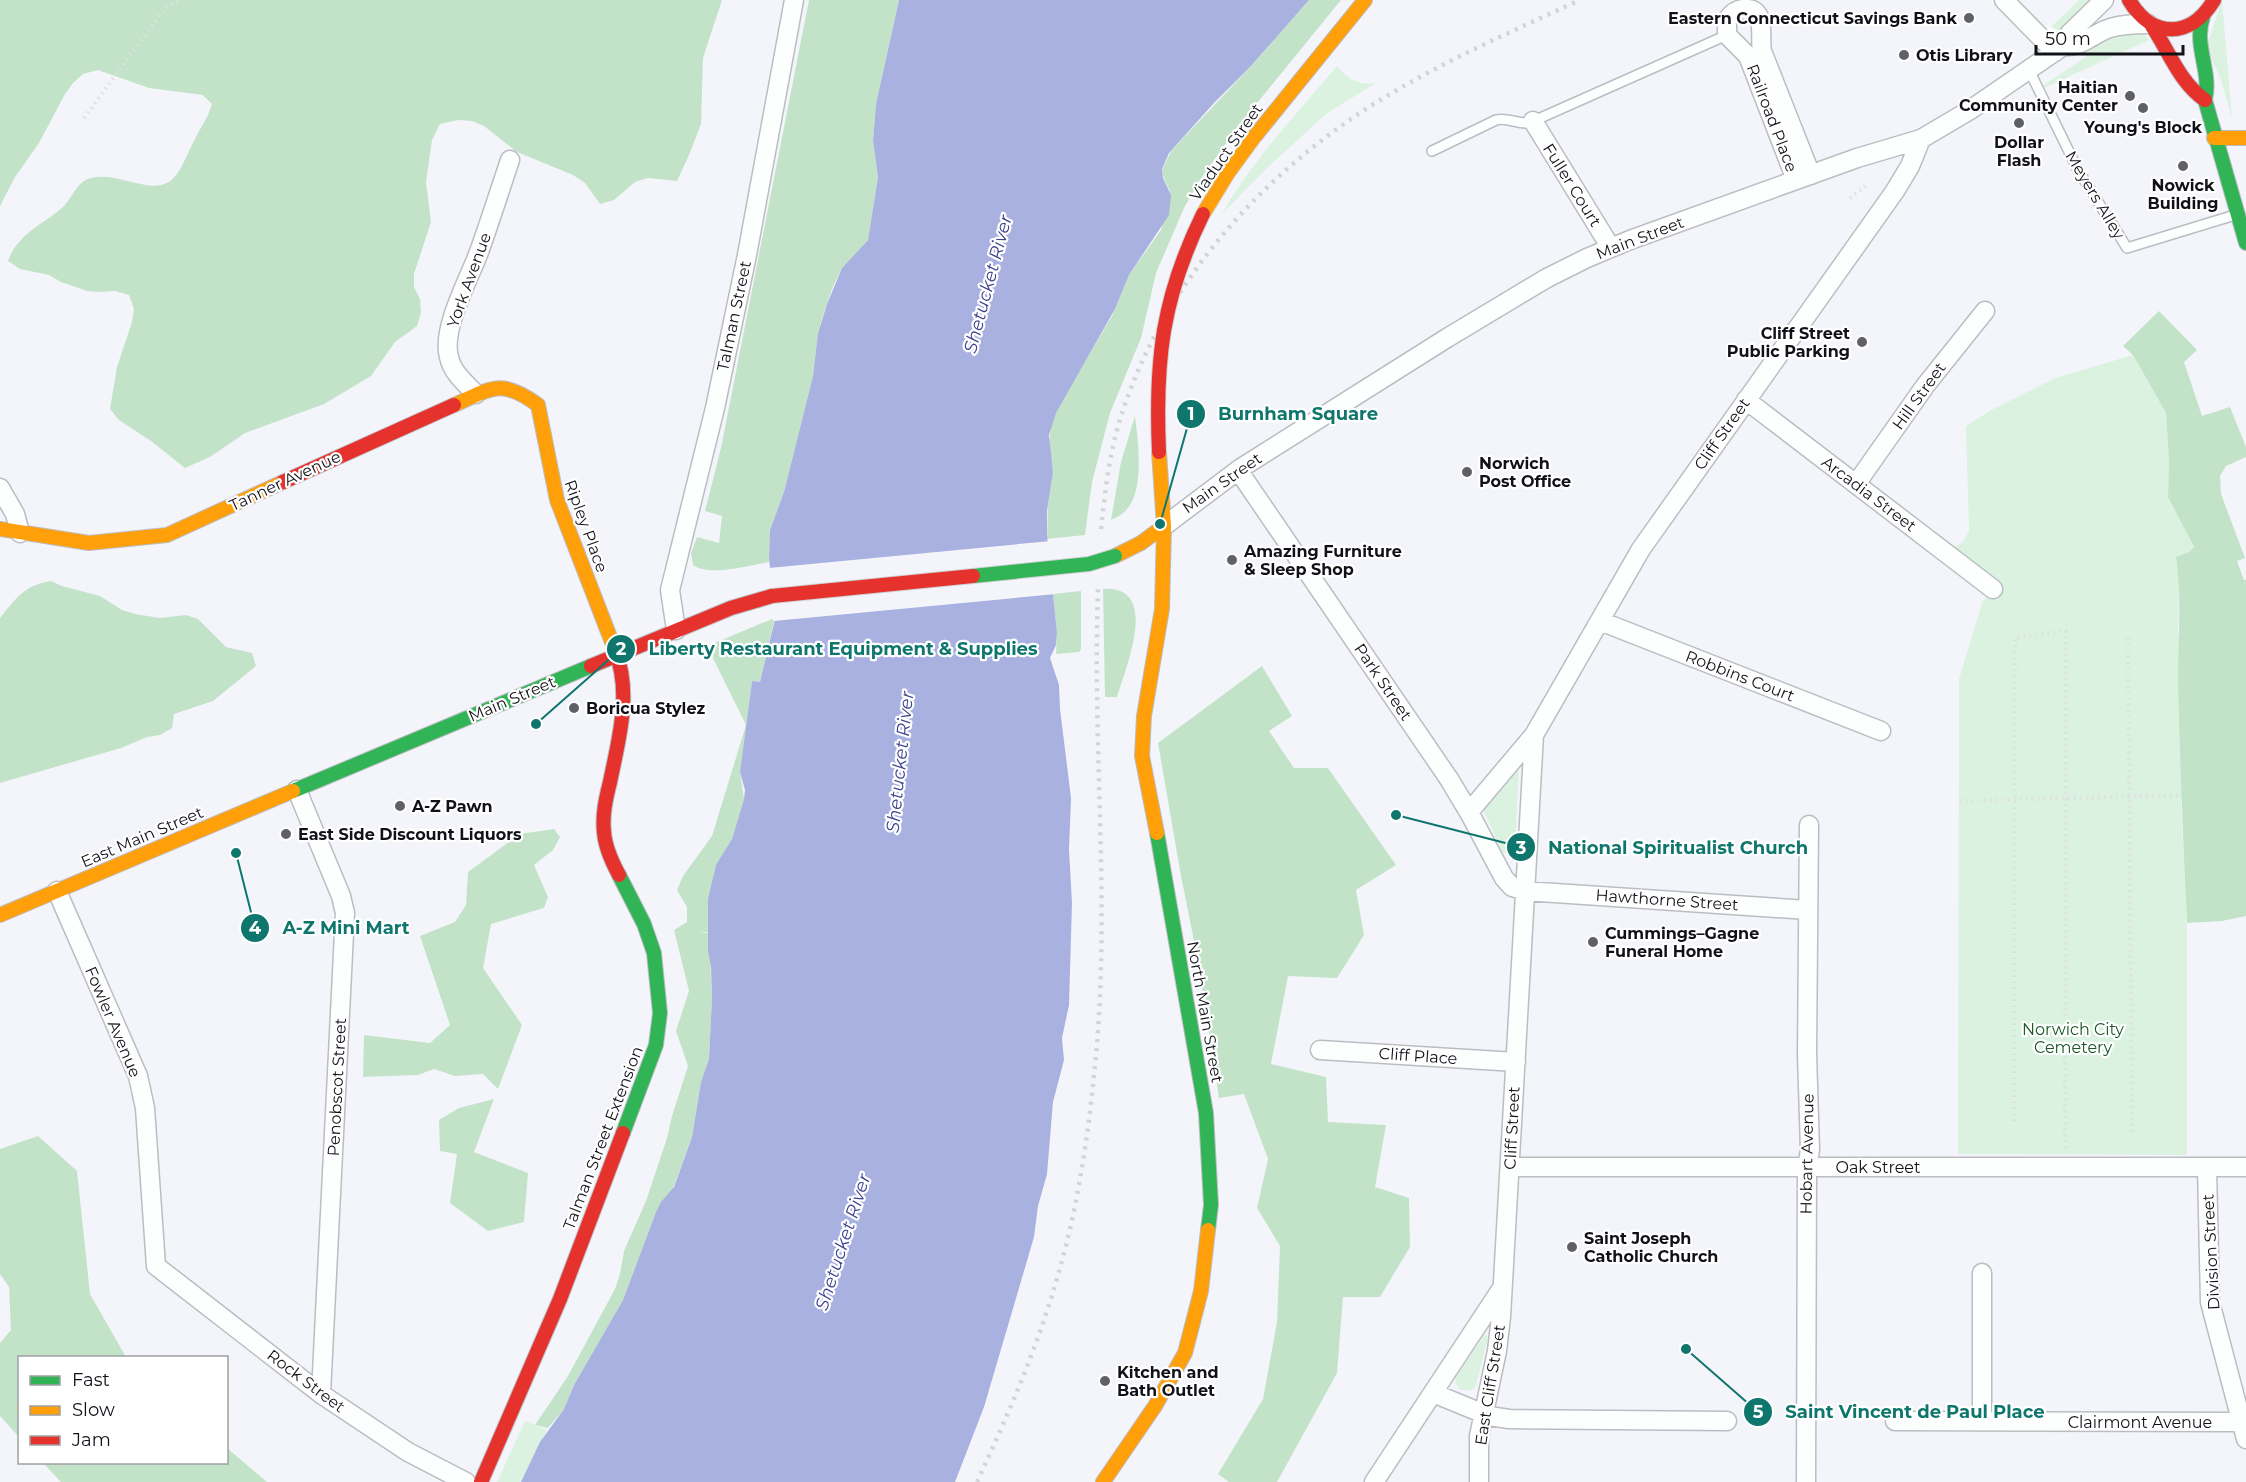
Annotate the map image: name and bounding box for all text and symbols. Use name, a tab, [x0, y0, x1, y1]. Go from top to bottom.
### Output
place label: Eastern Connecticut Savings Bank	[1668, 9, 1958, 28]
marker: Eastern Connecticut Savings Bank	[1962, 11, 1976, 25]
scale bar	[2036, 18, 2183, 56]
text: 50 m	[2045, 28, 2091, 50]
place label: Otis Library	[1916, 46, 2013, 65]
marker: Otis Library	[1897, 48, 1911, 62]
street label: Railroad Place	[1743, 61, 1801, 175]
place label: Haitian Community Center	[1959, 78, 2118, 115]
marker: Haitian Community Center	[2123, 89, 2137, 103]
street label: Viaduct Street	[1185, 99, 1267, 204]
marker: Young's Block	[2136, 101, 2150, 115]
marker: Dollar Flash	[2012, 116, 2026, 130]
place label: Young's Block	[2083, 118, 2202, 137]
place label: Dollar Flash	[1994, 133, 2044, 170]
street label: Fuller Court	[1539, 140, 1605, 230]
street label: Meyers Alley	[2061, 147, 2129, 243]
marker: Nowick Building	[2176, 159, 2190, 173]
place label: Nowick Building	[2147, 176, 2219, 213]
water label: Shetucket River	[959, 212, 1017, 356]
street label: Main Street	[1593, 212, 1687, 263]
street label: York Avenue	[443, 230, 495, 330]
street label: Talman Street	[713, 259, 755, 373]
place label: Cliff Street Public Parking	[1727, 324, 1850, 361]
marker: Cliff Street Public Parking	[1855, 335, 1869, 349]
street label: Hill Street	[1888, 358, 1950, 433]
street label: Cliff Street	[1690, 394, 1754, 474]
callout: Burnham Square	[1176, 396, 1390, 432]
text: 1	[1187, 403, 1195, 425]
text: Burnham Square	[1218, 403, 1378, 425]
street label: Tanner Avenue	[226, 447, 344, 515]
street label: Main Street	[1179, 448, 1266, 517]
street label: Arcadia Street	[1818, 452, 1920, 536]
place label: Norwich Post Office	[1479, 454, 1571, 491]
marker: Norwich Post Office	[1460, 465, 1474, 479]
street label: Ripley Place	[560, 477, 612, 575]
place label: Amazing Furniture & Sleep Shop	[1243, 542, 1402, 579]
marker: Amazing Furniture & Sleep Shop	[1225, 553, 1239, 567]
callout: Liberty Restaurant Equipment & Supplies	[606, 631, 1049, 667]
text: 2	[616, 638, 627, 660]
text: Liberty Restaurant Equipment & Supplies	[649, 638, 1038, 660]
street label: Park Street	[1350, 640, 1416, 725]
street label: Robbins Court	[1683, 646, 1798, 706]
street label: Main Street	[466, 672, 559, 726]
water label: Shetucket River	[882, 689, 918, 834]
place label: Boricua Stylez	[586, 699, 705, 718]
marker: Boricua Stylez	[567, 701, 581, 715]
place label: A-Z Pawn	[411, 797, 493, 816]
marker: A-Z Pawn	[393, 799, 407, 813]
street label: East Main Street	[78, 802, 206, 871]
place label: East Side Discount Liquors	[298, 825, 522, 844]
marker: East Side Discount Liquors	[279, 827, 293, 841]
callout: National Spiritualist Church	[1506, 829, 1820, 865]
text: 3	[1515, 837, 1527, 859]
text: National Spiritualist Church	[1548, 837, 1808, 859]
street label: Hawthorne Street	[1595, 886, 1740, 915]
callout: A-Z Mini Mart	[240, 910, 422, 946]
text: 4	[249, 917, 262, 939]
text: A-Z Mini Mart	[281, 917, 410, 939]
place label: Cummings–Gagne Funeral Home	[1605, 924, 1759, 961]
marker: Cummings–Gagne Funeral Home	[1586, 935, 1600, 949]
street label: North Main Street	[1183, 940, 1227, 1085]
street label: Fowler Avenue	[81, 964, 145, 1080]
street label: Penobscot Street	[324, 1017, 350, 1157]
park label: Norwich City Cemetery	[2022, 1020, 2124, 1057]
street label: Talman Street Extension	[559, 1044, 647, 1232]
street label: Cliff Place	[1378, 1044, 1458, 1068]
street label: Cliff Street	[1500, 1085, 1524, 1170]
street label: Hobart Avenue	[1796, 1093, 1818, 1215]
street label: Oak Street	[1836, 1158, 1921, 1177]
water label: Shetucket River	[811, 1170, 876, 1313]
street label: Division Street	[2198, 1193, 2224, 1310]
place label: Saint Joseph Catholic Church	[1584, 1229, 1718, 1266]
marker: Saint Joseph Catholic Church	[1565, 1240, 1579, 1254]
street label: East Cliff Street	[1471, 1323, 1509, 1447]
street label: Rock Street	[263, 1346, 349, 1417]
legend	[18, 1356, 228, 1464]
place label: Kitchen and Bath Outlet	[1117, 1363, 1219, 1400]
text: Fast	[72, 1369, 110, 1391]
marker: Kitchen and Bath Outlet	[1098, 1374, 1112, 1388]
callout: Saint Vincent de Paul Place	[1743, 1394, 2056, 1430]
text: Slow	[72, 1399, 115, 1421]
text: 5	[1753, 1401, 1764, 1423]
text: Saint Vincent de Paul Place	[1785, 1401, 2045, 1423]
street label: Clairmont Avenue	[2068, 1413, 2212, 1432]
text: Jam	[71, 1429, 111, 1451]

